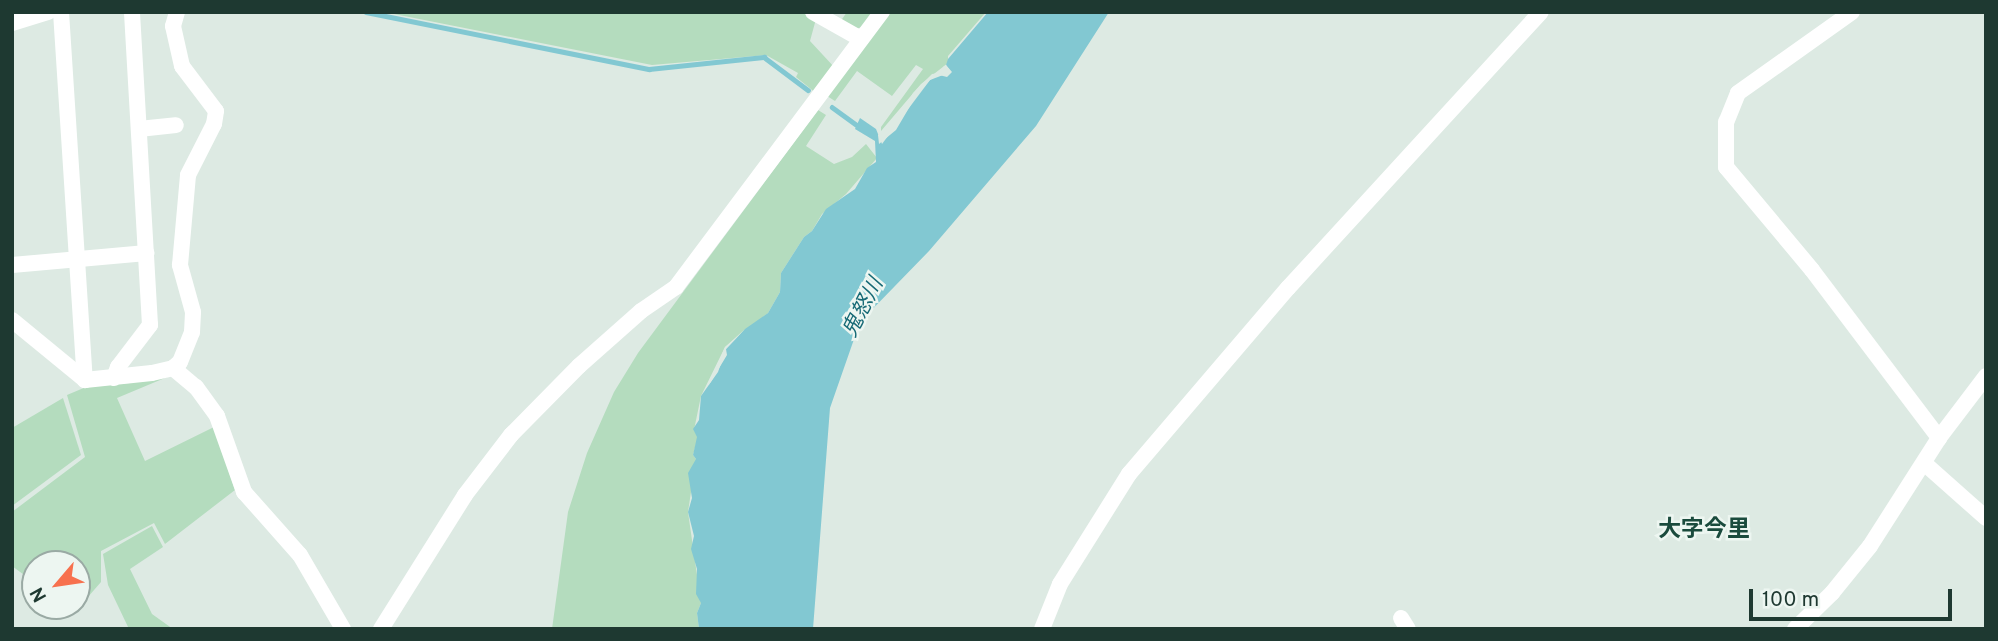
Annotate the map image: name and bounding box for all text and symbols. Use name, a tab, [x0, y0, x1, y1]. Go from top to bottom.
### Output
water label: 鬼怒川	[838, 274, 890, 342]
district label: 大字今里	[1658, 517, 1750, 545]
north arrow	[21, 550, 91, 620]
scale bar	[1753, 574, 1956, 618]
text: N	[26, 582, 53, 606]
text: 100 m	[1762, 587, 1819, 614]

